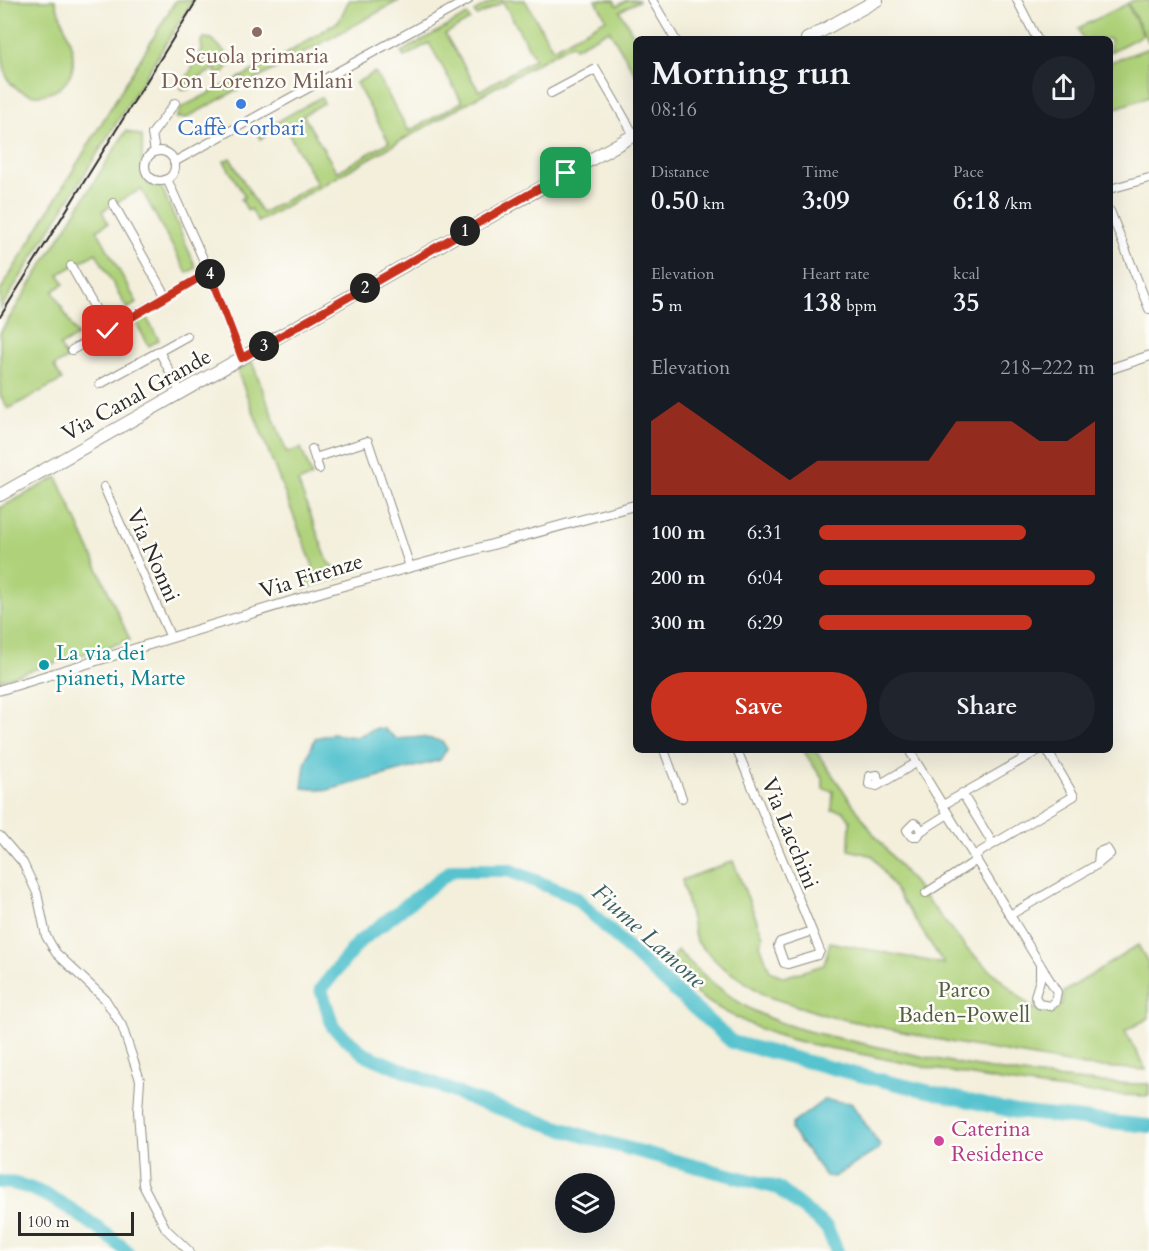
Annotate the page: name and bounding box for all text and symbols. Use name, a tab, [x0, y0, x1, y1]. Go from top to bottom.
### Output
marker: Scuola primaria Don Lorenzo Milani	[250, 25, 264, 39]
place label: Scuola primaria Don Lorenzo Milani	[161, 41, 353, 96]
text: Morning run	[651, 51, 851, 96]
button: share	[1032, 56, 1095, 119]
text: 08:16	[651, 96, 697, 123]
marker: Caffè Corbari	[234, 97, 248, 111]
place label: Caffè Corbari	[177, 113, 305, 143]
pin	[540, 147, 591, 198]
icon: arrive	[549, 156, 582, 189]
text: Distance	[651, 161, 709, 183]
text: Time	[802, 161, 839, 183]
text: Pace	[953, 161, 984, 183]
text: 0.50	[651, 183, 699, 218]
text: 3:09	[802, 183, 850, 218]
text: 6:18	[953, 183, 1001, 218]
text: km	[699, 193, 725, 215]
text: /km	[1001, 193, 1032, 215]
pin: 1	[450, 216, 480, 246]
text: 1	[461, 220, 469, 242]
pin: 4	[195, 259, 225, 289]
text: 4	[206, 263, 214, 285]
text: Elevation	[651, 263, 715, 285]
text: Heart rate	[802, 263, 870, 285]
text: kcal	[953, 263, 980, 285]
pin: 2	[350, 273, 380, 303]
text: 2	[361, 277, 369, 299]
text: 5	[651, 285, 664, 320]
text: 138	[802, 285, 842, 320]
text: 35	[953, 285, 980, 320]
text: m	[664, 295, 682, 317]
text: bpm	[842, 295, 877, 317]
pin	[82, 305, 133, 356]
icon: check	[91, 314, 124, 347]
pin: 3	[249, 331, 279, 361]
text: 3	[260, 335, 268, 357]
street label: Via Canal Grande	[56, 341, 217, 448]
text: Elevation	[651, 354, 730, 381]
text: 218–222 m	[1000, 354, 1095, 381]
street label: Via Nonni	[119, 504, 187, 607]
text: 100 m	[651, 519, 706, 546]
text: 6:31	[747, 519, 783, 546]
street label: Via Firenze	[256, 546, 367, 606]
text: 200 m	[651, 564, 706, 591]
text: 6:04	[747, 564, 783, 591]
text: 300 m	[651, 609, 706, 636]
text: 6:29	[747, 609, 783, 636]
place label: La via dei pianeti, Marte	[56, 638, 186, 693]
marker: La via dei pianeti, Marte	[37, 658, 51, 672]
button: Save	[651, 672, 867, 741]
button: Share	[879, 672, 1095, 741]
street label: Via Lacchini	[754, 773, 826, 894]
water label: Fiume Lamone	[584, 876, 713, 997]
park label: Parco Baden-Powell	[898, 975, 1030, 1030]
place label: Caterina Residence	[951, 1114, 1044, 1169]
marker: Caterina Residence	[932, 1134, 946, 1148]
map controls	[555, 1173, 615, 1233]
button: layers	[555, 1173, 615, 1233]
scale bar	[18, 1209, 134, 1236]
text: 100 m	[27, 1211, 69, 1233]

